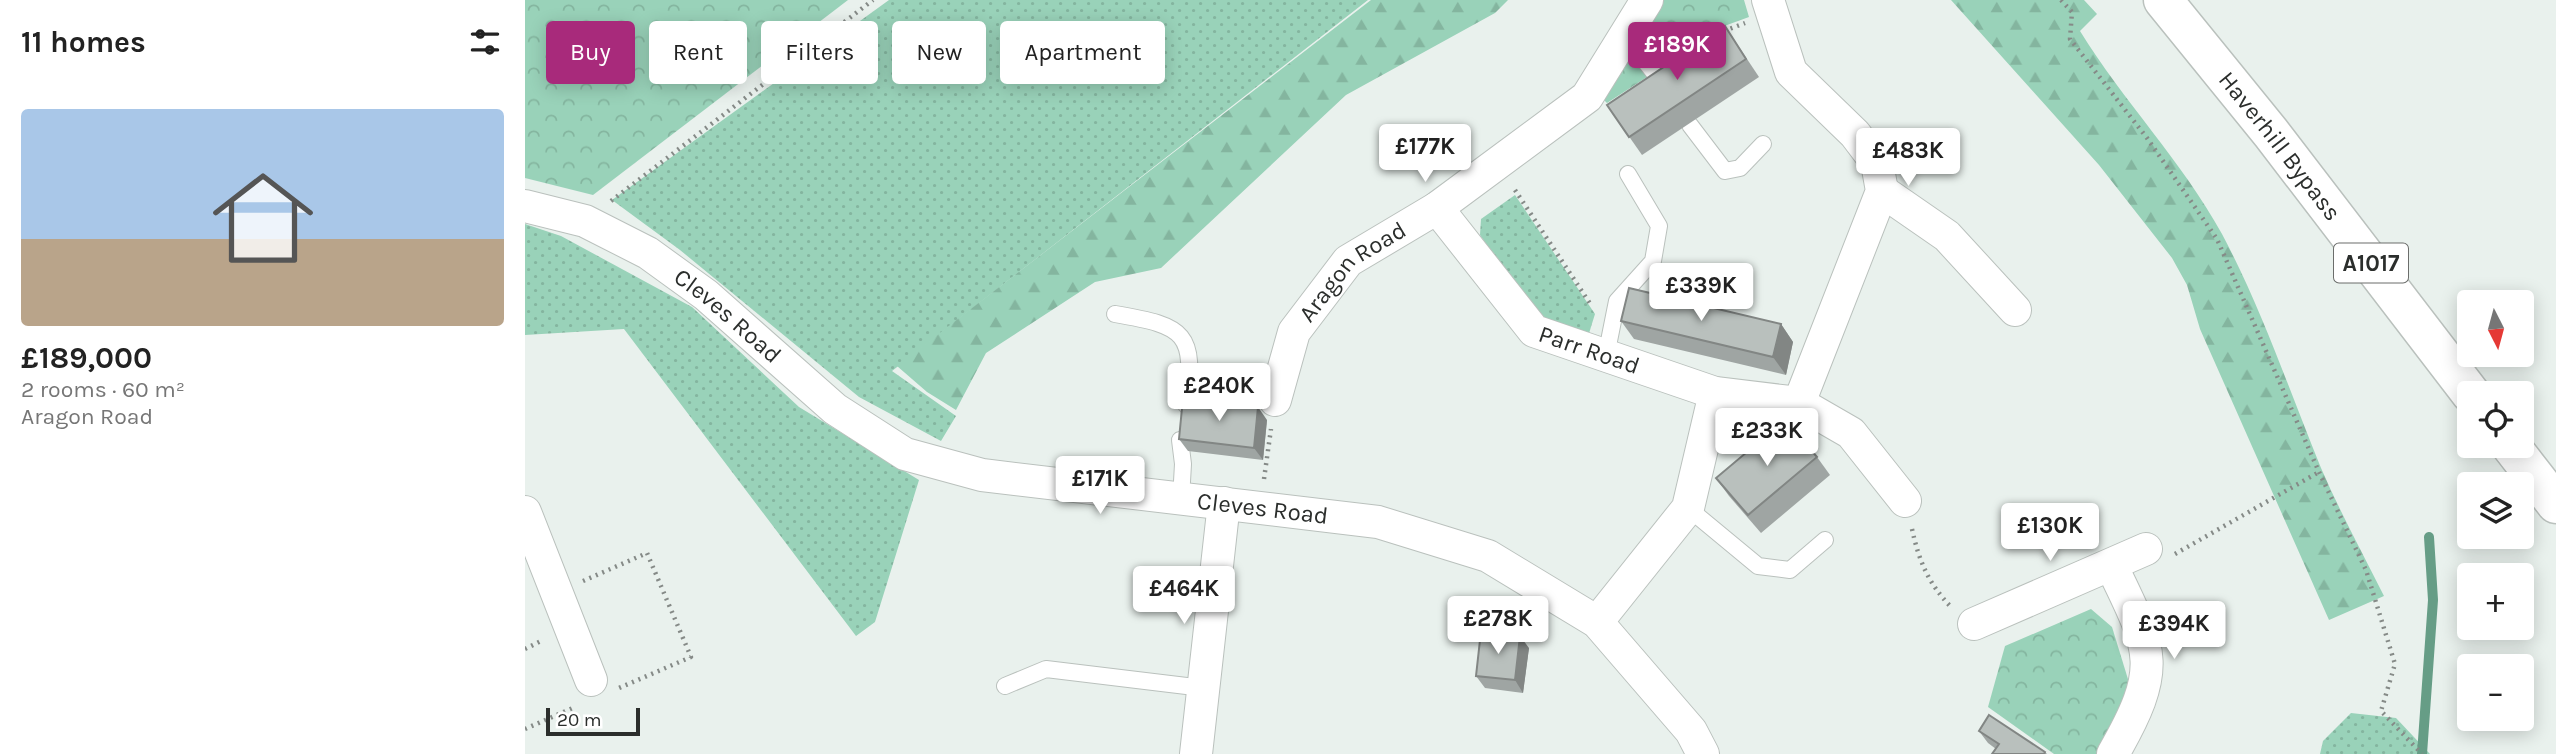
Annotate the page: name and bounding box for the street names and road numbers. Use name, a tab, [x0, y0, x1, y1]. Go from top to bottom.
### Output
street label: Haverhill Bypass	[2213, 66, 2347, 226]
street label: Aragon Road	[1293, 216, 1411, 327]
road number: A1017	[2334, 244, 2408, 282]
street label: Cleves Road	[669, 263, 787, 369]
street label: Parr Road	[1535, 320, 1643, 380]
street label: Cleves Road	[1196, 487, 1330, 530]

